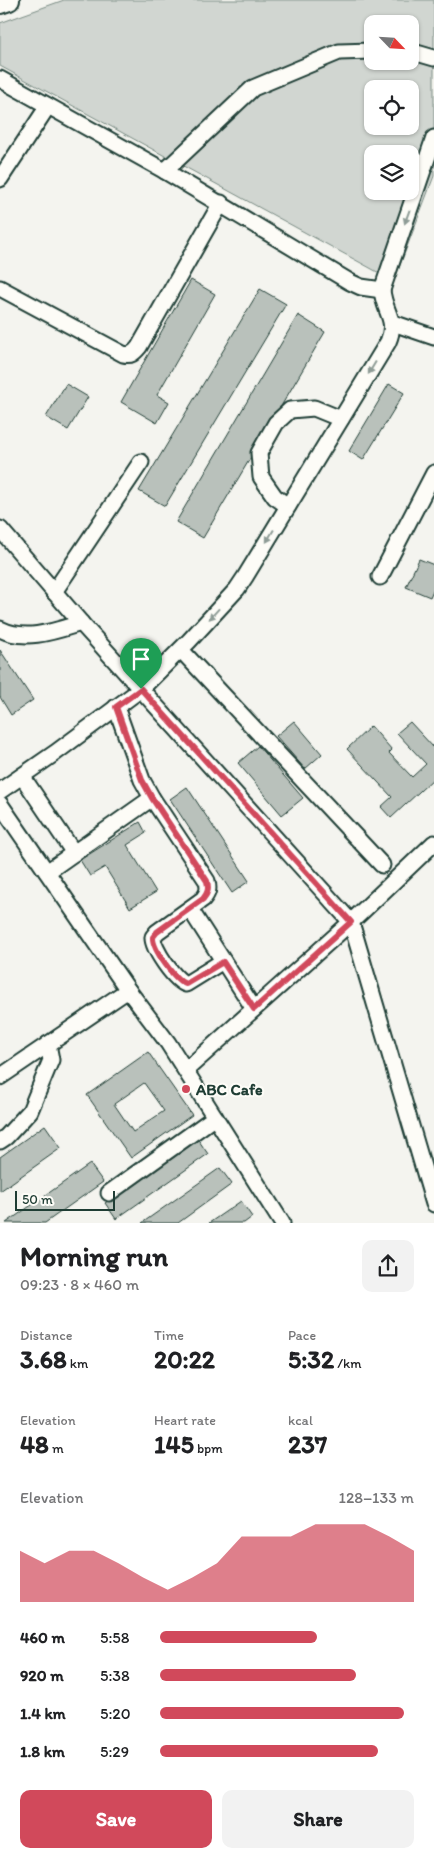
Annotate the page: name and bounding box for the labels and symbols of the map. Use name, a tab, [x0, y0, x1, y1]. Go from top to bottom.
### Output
north arrow	[364, 15, 419, 70]
one-way arrow	[403, 210, 411, 225]
one-way arrow	[368, 361, 377, 374]
one-way arrow	[265, 530, 274, 543]
one-way arrow	[208, 608, 219, 621]
pin	[120, 638, 162, 689]
place label: ABC Cafe	[195, 1080, 263, 1099]
marker: ABC Cafe	[180, 1083, 192, 1095]
scale bar	[15, 1188, 115, 1211]

